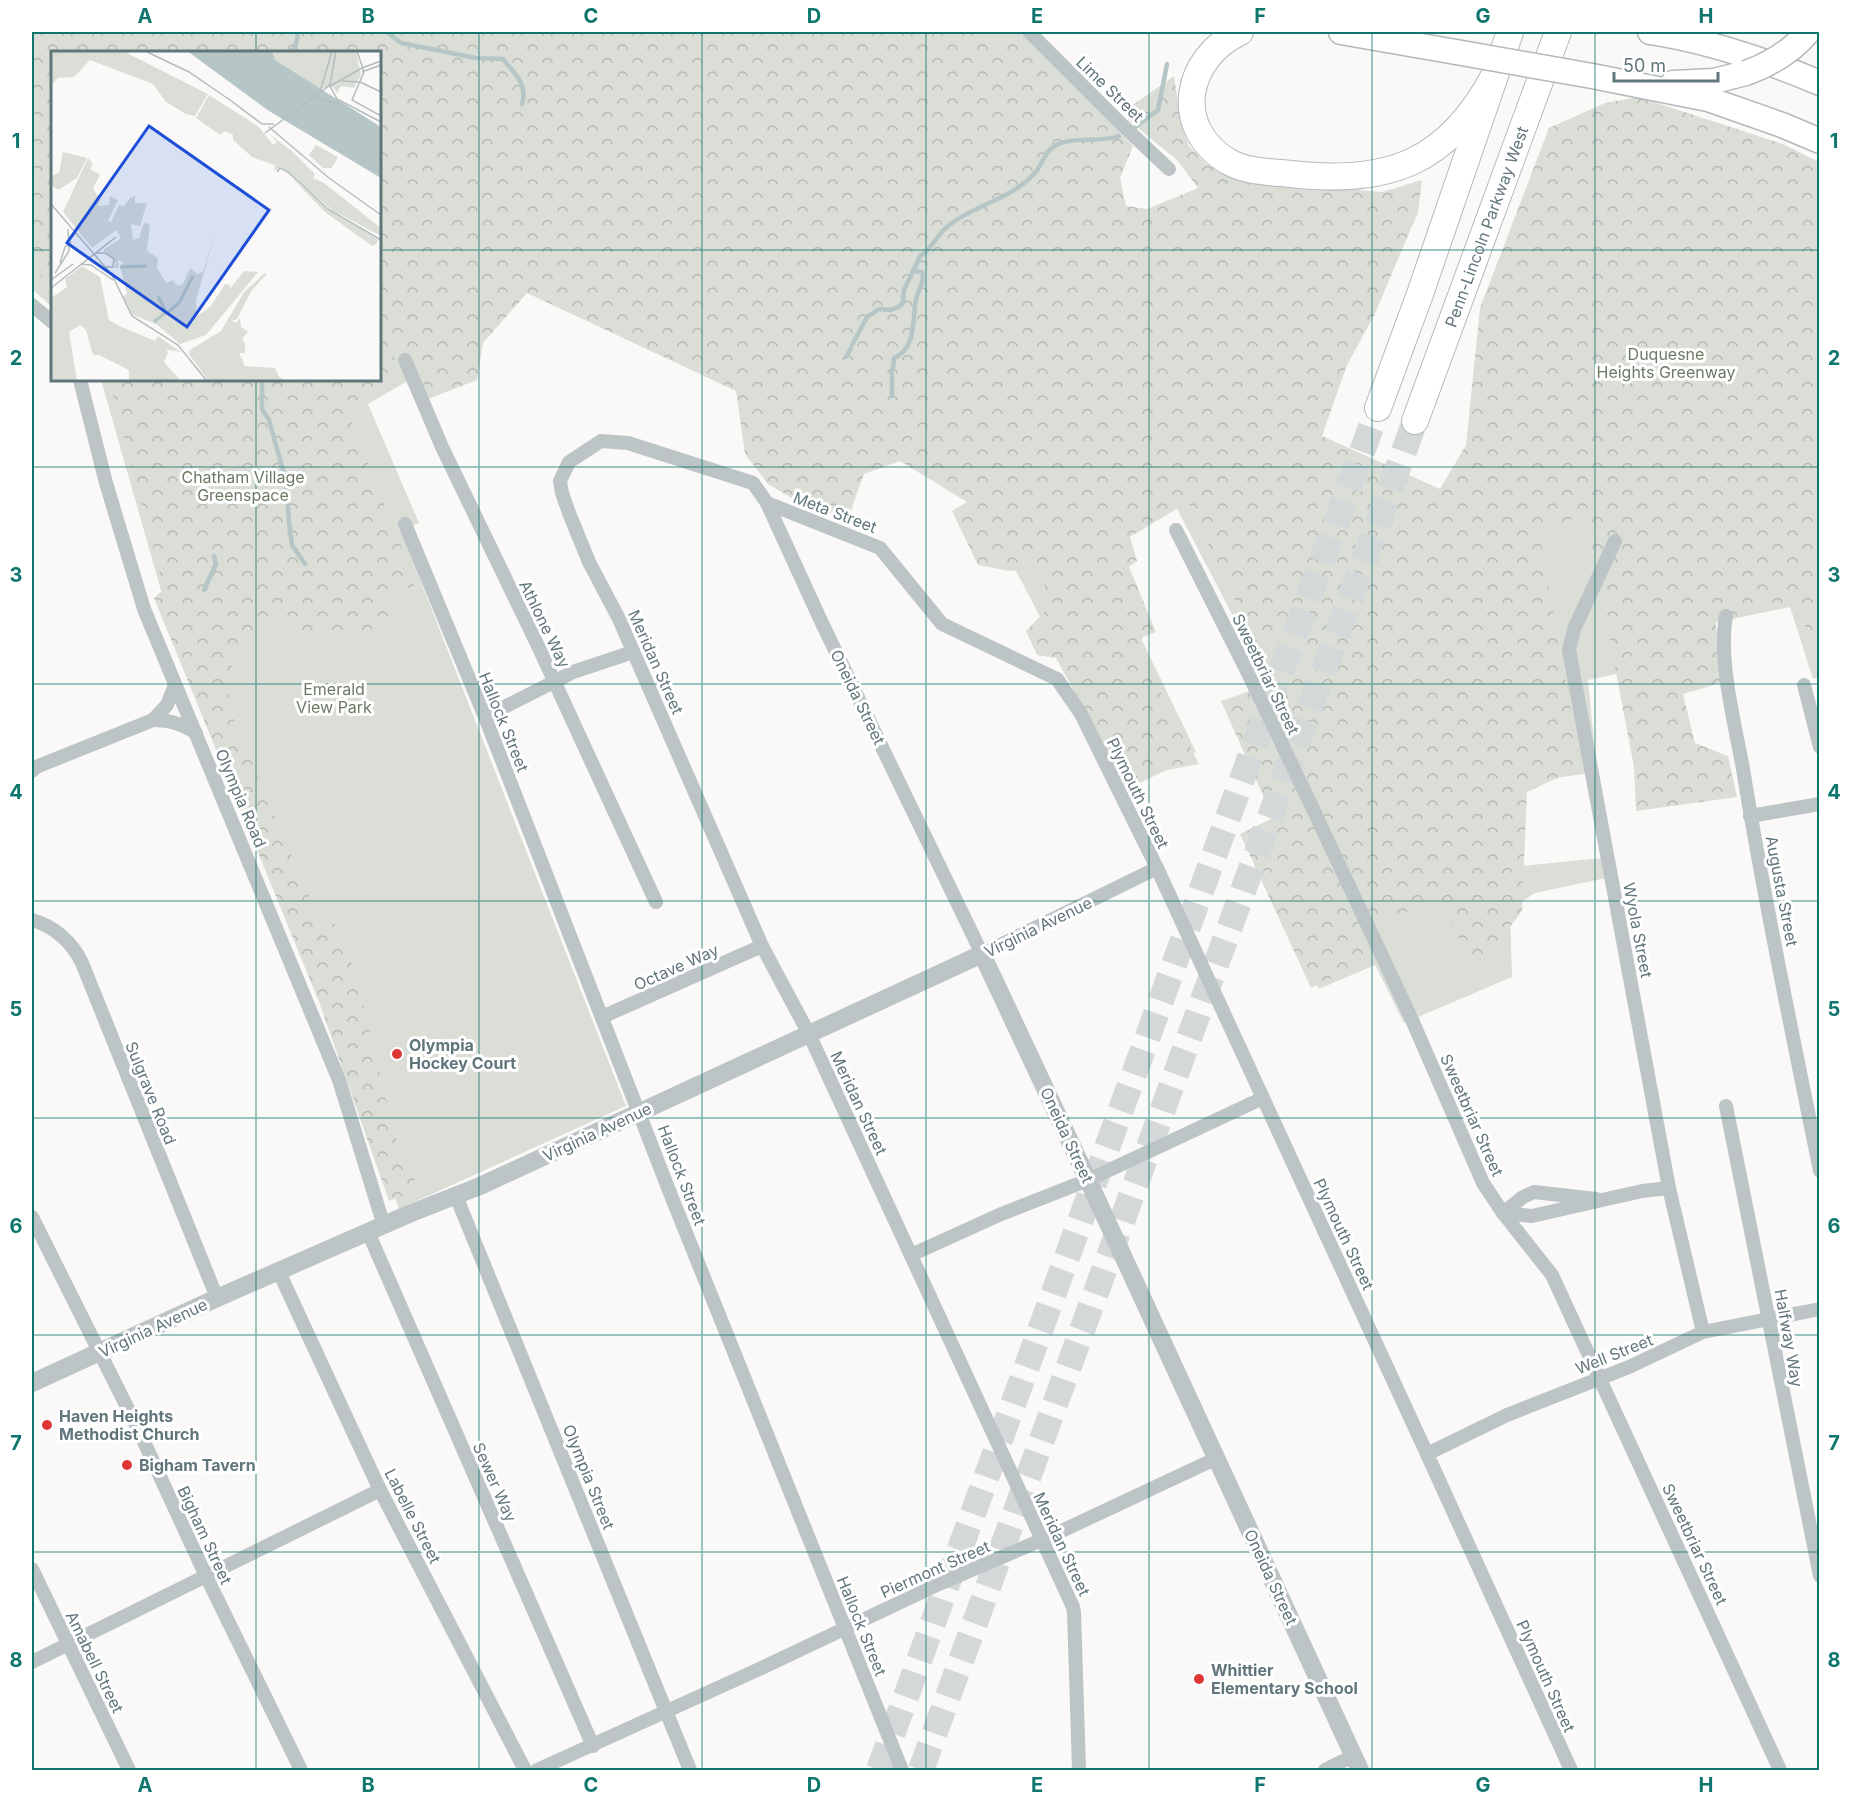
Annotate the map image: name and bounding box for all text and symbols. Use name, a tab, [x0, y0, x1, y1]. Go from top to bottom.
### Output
text: A	[138, 4, 153, 28]
text: B	[361, 4, 375, 28]
text: C	[584, 4, 598, 28]
text: D	[807, 4, 821, 28]
text: E	[1031, 4, 1043, 28]
text: F	[1254, 4, 1266, 28]
text: G	[1475, 4, 1491, 28]
text: H	[1699, 4, 1713, 28]
scale bar	[1614, 45, 1718, 83]
inset map	[51, 51, 381, 381]
street label: Lime Street	[1072, 52, 1148, 126]
text: 50 m	[1623, 55, 1666, 76]
street label: Penn-Lincoln Parkway West	[1440, 124, 1532, 330]
text: 1	[12, 129, 20, 153]
text: 1	[1830, 129, 1838, 153]
park label: Duquesne Heights Greenway	[1596, 344, 1736, 382]
text: 2	[10, 346, 22, 370]
text: 2	[1828, 346, 1840, 370]
park label: Chatham Village Greenspace	[181, 467, 305, 505]
street label: Meta Street	[790, 487, 880, 537]
text: 3	[10, 563, 22, 587]
text: 3	[1828, 563, 1840, 587]
street label: Athlone Way	[515, 577, 575, 671]
street label: Meridan Street	[624, 607, 688, 717]
street label: Sweetbriar Street	[1228, 610, 1304, 738]
street label: Oneida Street	[826, 646, 890, 748]
street label: Hallock Street	[475, 669, 533, 775]
park label: Emerald View Park	[296, 679, 372, 717]
street label: Plymouth Street	[1103, 734, 1173, 852]
street label: Olympia Road	[211, 746, 271, 850]
text: 4	[9, 780, 23, 804]
text: 4	[1827, 780, 1841, 804]
street label: Augusta Street	[1761, 834, 1803, 948]
street label: Wyola Street	[1619, 881, 1657, 979]
street label: Virginia Avenue	[981, 892, 1095, 962]
street label: Octave Way	[631, 939, 721, 995]
text: 5	[10, 997, 22, 1021]
text: 5	[1828, 997, 1840, 1021]
place label: Olympia Hockey Court	[409, 1035, 516, 1073]
street label: Sulgrave Road	[121, 1039, 181, 1147]
marker: Olympia Hockey Court	[390, 1047, 404, 1061]
street label: Meridan Street	[826, 1048, 892, 1158]
street label: Sweetbriar Street	[1436, 1051, 1508, 1179]
street label: Oneida Street	[1036, 1084, 1098, 1186]
street label: Virginia Avenue	[540, 1098, 654, 1166]
street label: Hallock Street	[654, 1122, 710, 1228]
street label: Plymouth Street	[1309, 1175, 1379, 1293]
text: 6	[10, 1214, 23, 1238]
text: 6	[1828, 1214, 1841, 1238]
street label: Halfway Way	[1771, 1288, 1807, 1388]
street label: Virginia Avenue	[96, 1294, 210, 1362]
street label: Well Street	[1572, 1329, 1656, 1379]
place label: Haven Heights Methodist Church	[59, 1406, 199, 1444]
marker: Haven Heights Methodist Church	[40, 1418, 54, 1432]
street label: Olympia Street	[559, 1422, 619, 1532]
text: 7	[10, 1431, 22, 1455]
text: 7	[1828, 1431, 1840, 1455]
street label: Sewer Way	[469, 1439, 521, 1525]
place label: Bigham Tavern	[139, 1455, 256, 1475]
marker: Bigham Tavern	[120, 1458, 134, 1472]
street label: Labelle Street	[381, 1465, 445, 1567]
street label: Sweetbriar Street	[1658, 1480, 1732, 1608]
street label: Bigham Street	[173, 1483, 237, 1587]
street label: Meridan Street	[1029, 1489, 1095, 1599]
street label: Oneida Street	[1240, 1526, 1302, 1628]
street label: Piermont Street	[877, 1536, 993, 1602]
street label: Hallock Street	[833, 1573, 891, 1679]
street label: Amabell Street	[62, 1608, 128, 1716]
street label: Plymouth Street	[1512, 1617, 1580, 1735]
text: 8	[9, 1648, 23, 1672]
text: 8	[1827, 1648, 1841, 1672]
place label: Whittier Elementary School	[1211, 1660, 1358, 1698]
marker: Whittier Elementary School	[1192, 1672, 1206, 1686]
text: A	[138, 1773, 153, 1797]
text: B	[361, 1773, 375, 1797]
text: C	[584, 1773, 598, 1797]
text: D	[807, 1773, 821, 1797]
text: E	[1031, 1773, 1043, 1797]
text: F	[1254, 1773, 1266, 1797]
text: G	[1475, 1773, 1491, 1797]
text: H	[1699, 1773, 1713, 1797]

